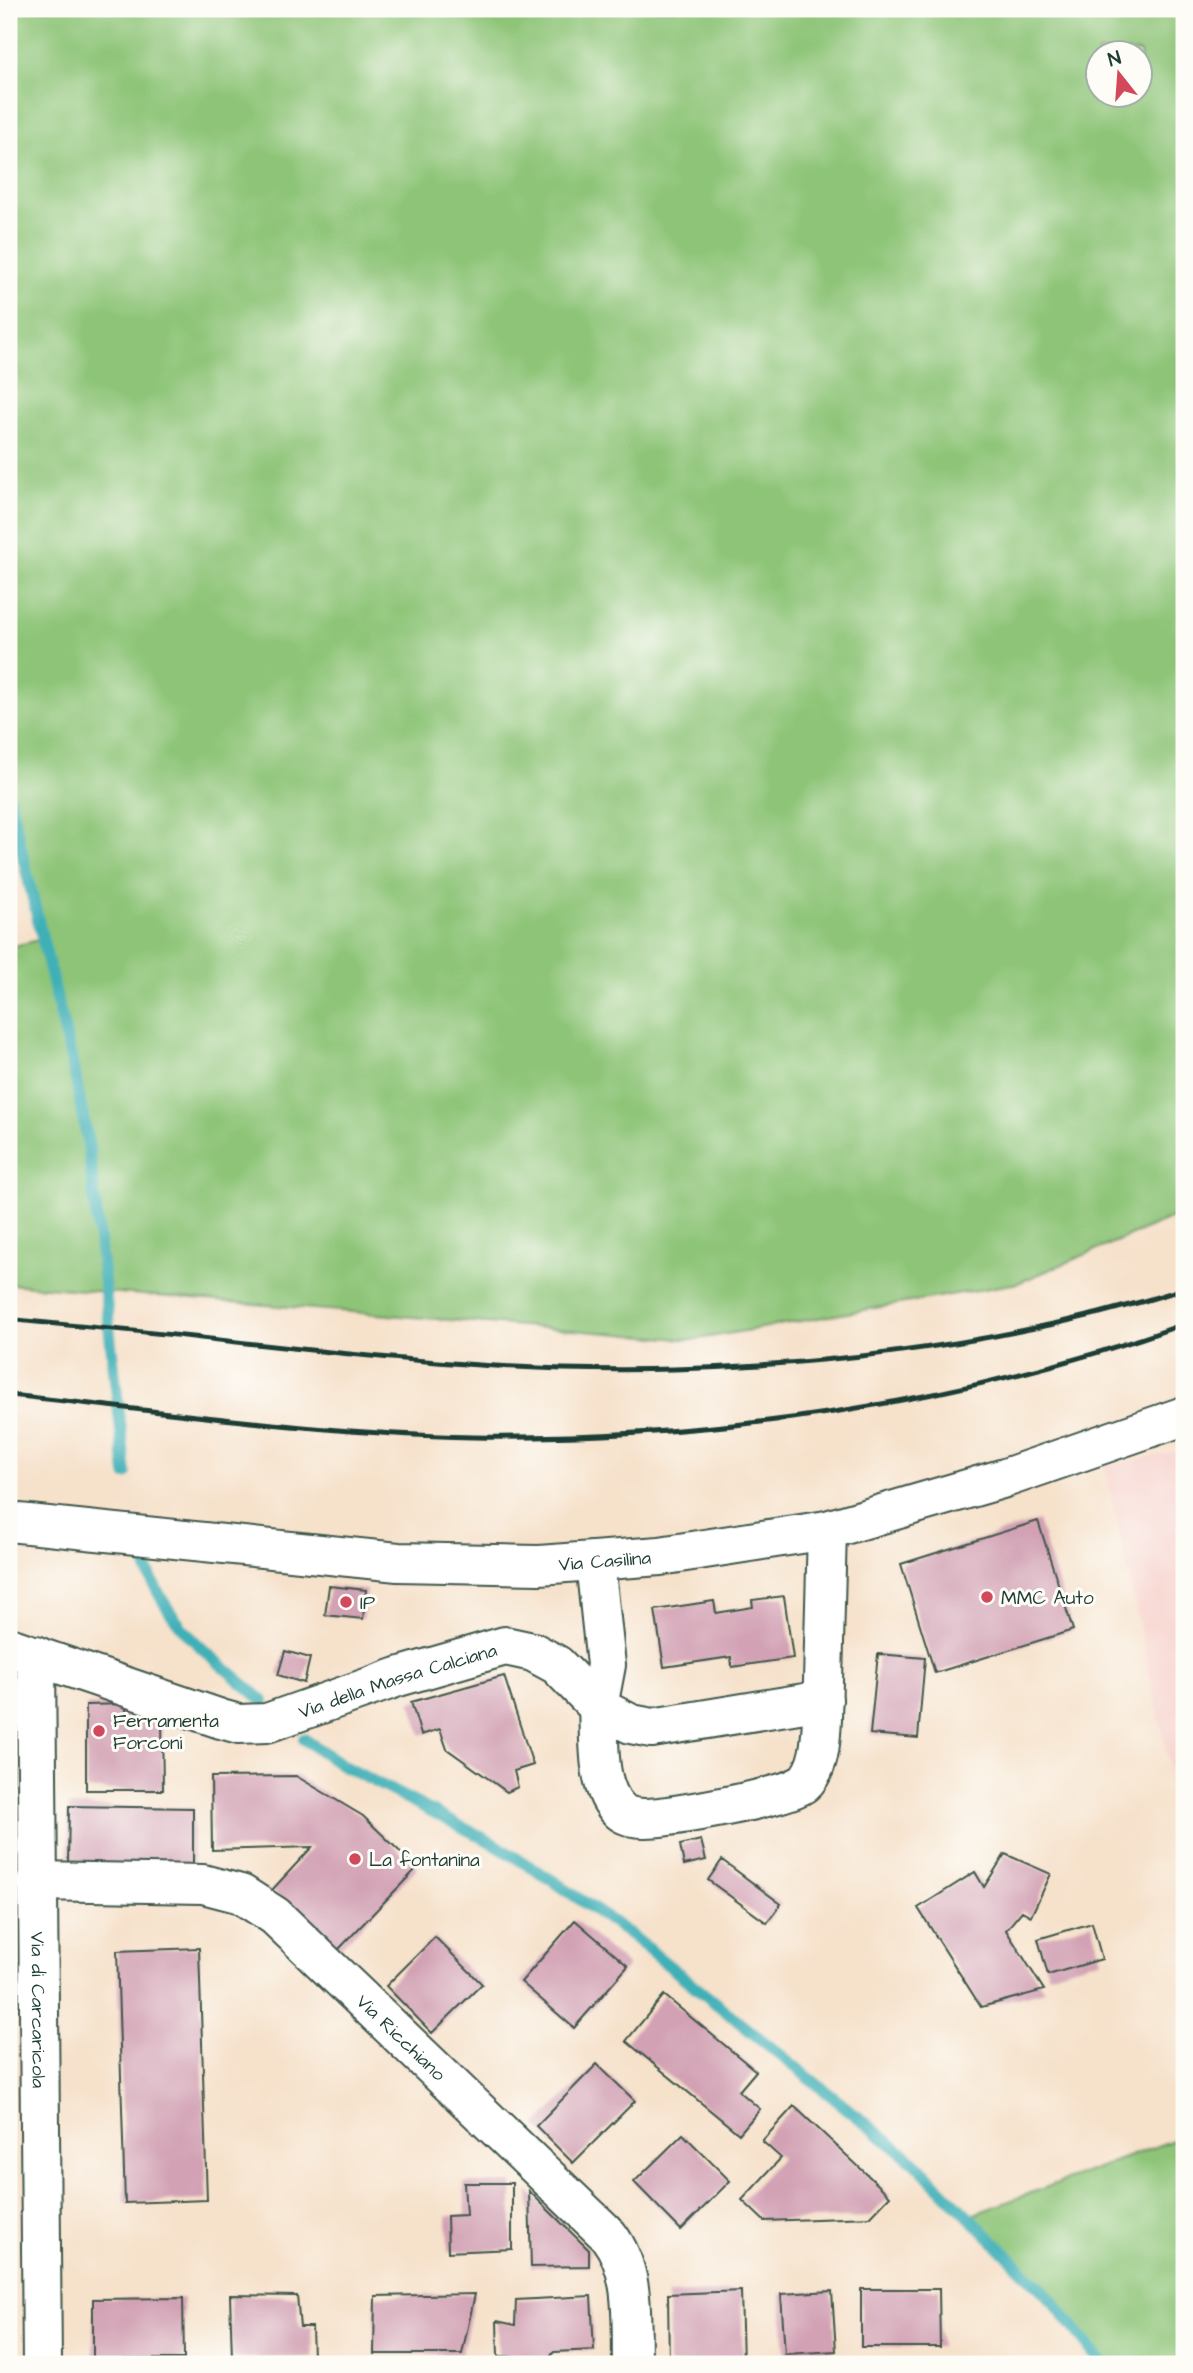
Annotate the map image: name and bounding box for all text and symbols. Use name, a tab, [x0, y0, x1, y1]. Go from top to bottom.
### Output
north arrow	[1084, 38, 1154, 108]
text: N	[1105, 45, 1124, 74]
street label: Via Casilina	[558, 1545, 652, 1579]
place label: MMC Auto	[1001, 1585, 1094, 1612]
marker: MMC Auto	[979, 1589, 995, 1605]
place label: IP	[360, 1590, 375, 1617]
marker: IP	[338, 1594, 354, 1610]
street label: Via della Massa Calciana	[295, 1637, 501, 1726]
place label: Ferramenta Forconi	[113, 1708, 219, 1757]
marker: Ferramenta Forconi	[91, 1723, 107, 1739]
place label: La fontanina	[369, 1847, 480, 1874]
marker: La fontanina	[347, 1851, 363, 1867]
street label: Via di Carcaricola	[23, 1932, 52, 2089]
street label: Via Ricchiano	[350, 1989, 451, 2088]

